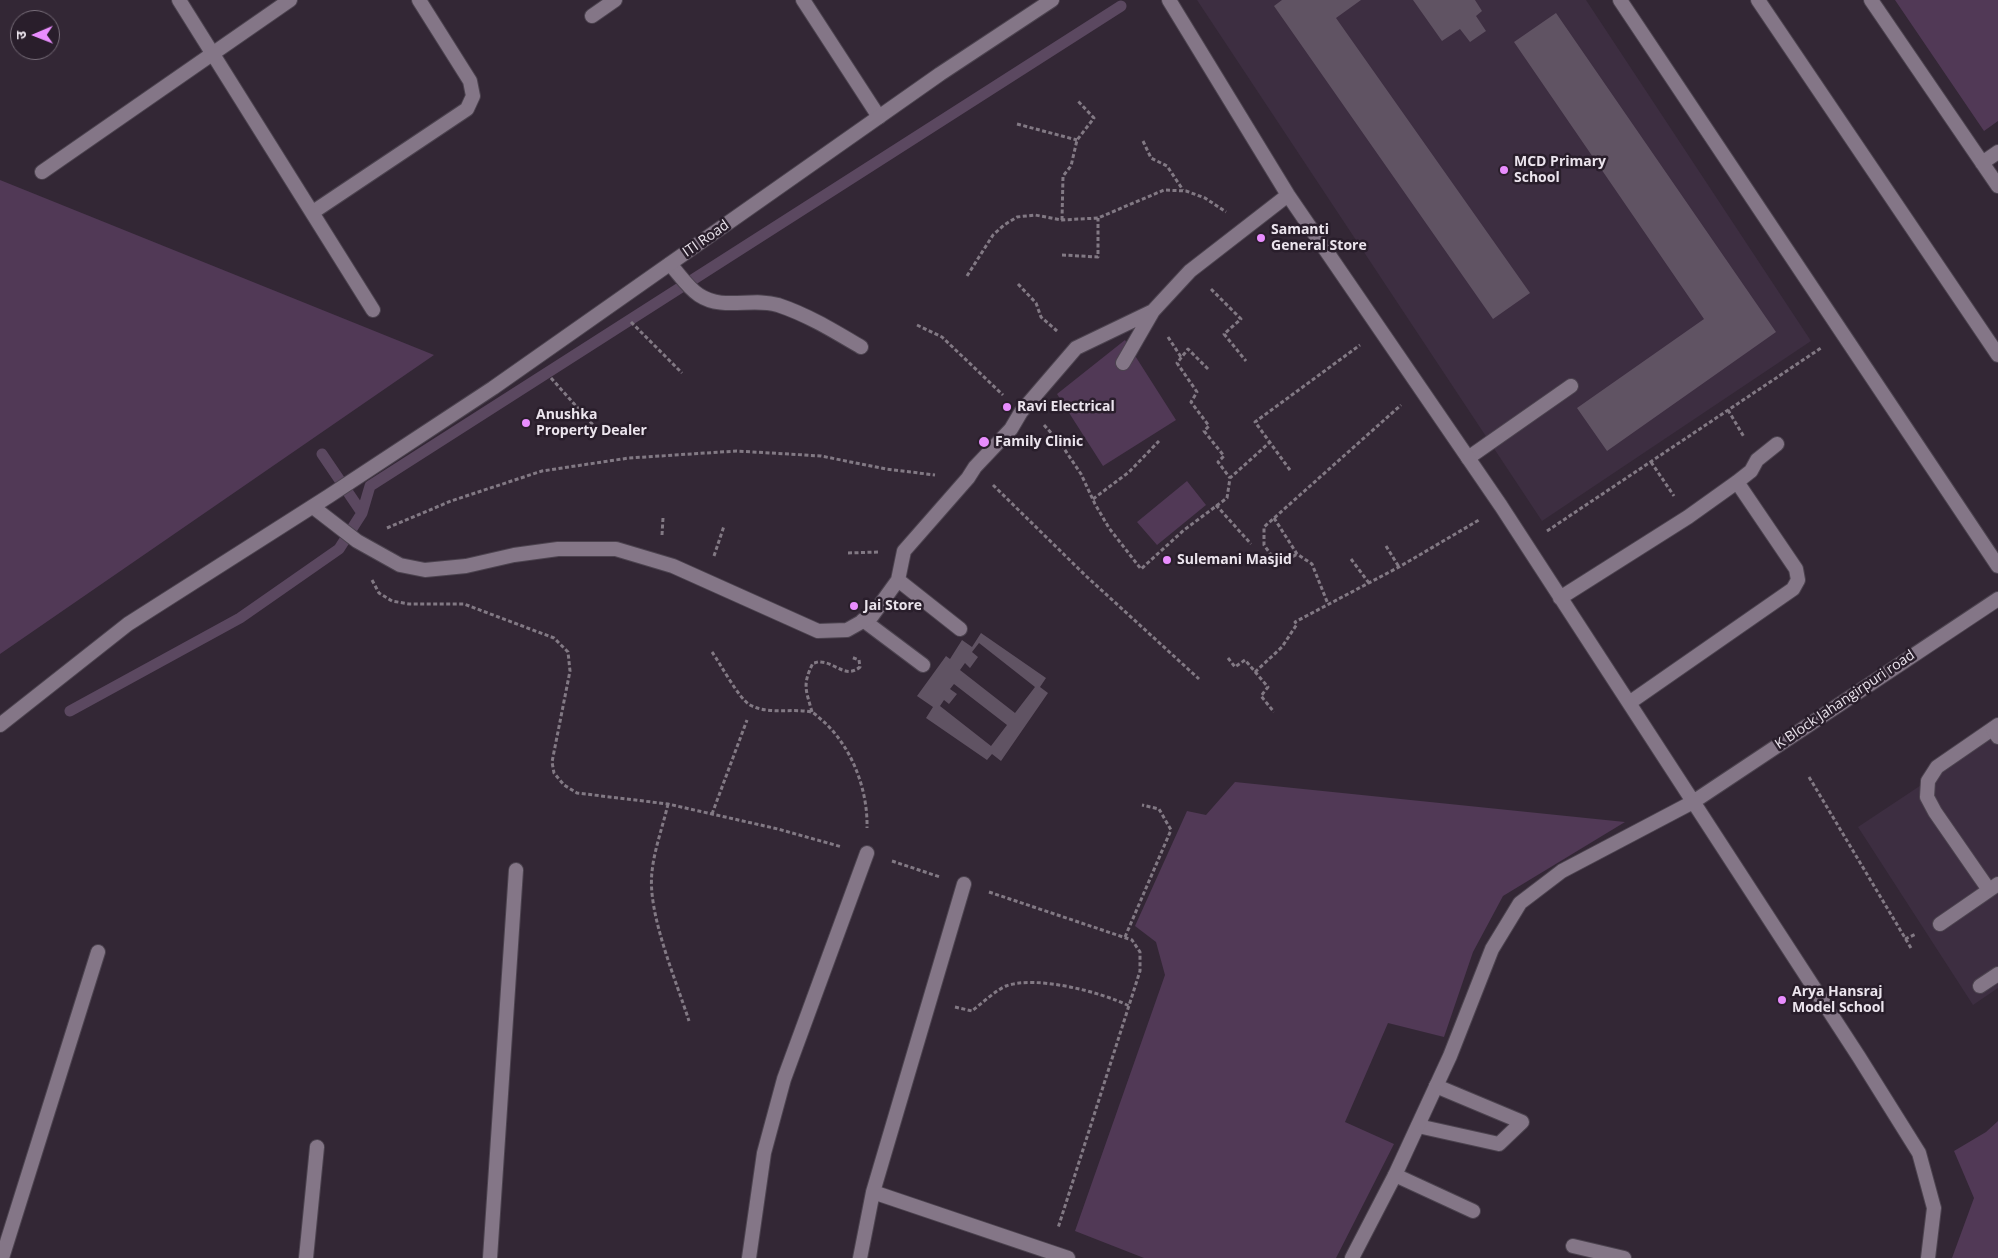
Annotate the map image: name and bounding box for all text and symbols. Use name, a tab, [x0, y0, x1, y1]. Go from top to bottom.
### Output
north arrow	[10, 10, 60, 60]
text: उ	[11, 31, 30, 40]
place label: MCD Primary School	[1514, 154, 1606, 186]
marker: MCD Primary School	[1498, 164, 1510, 176]
street label: ITI Road	[680, 217, 732, 261]
place label: Samanti General Store	[1271, 222, 1367, 254]
marker: Samanti General Store	[1255, 232, 1267, 244]
place label: Ravi Electrical	[1017, 399, 1115, 415]
marker: Ravi Electrical	[1001, 401, 1013, 413]
place label: Anushka Property Dealer	[536, 407, 647, 440]
marker: Anushka Property Dealer	[520, 417, 532, 429]
place label: Family Clinic	[995, 434, 1083, 450]
marker: Family Clinic	[977, 435, 991, 449]
place label: Sulemani Masjid	[1177, 552, 1292, 568]
marker: Sulemani Masjid	[1161, 554, 1173, 566]
place label: Jai Store	[864, 598, 922, 614]
marker: Jai Store	[848, 600, 860, 612]
street label: K Block Jahangirpuri road	[1772, 647, 1918, 753]
place label: Arya Hansraj Model School	[1792, 984, 1885, 1016]
marker: Arya Hansraj Model School	[1776, 994, 1788, 1006]

